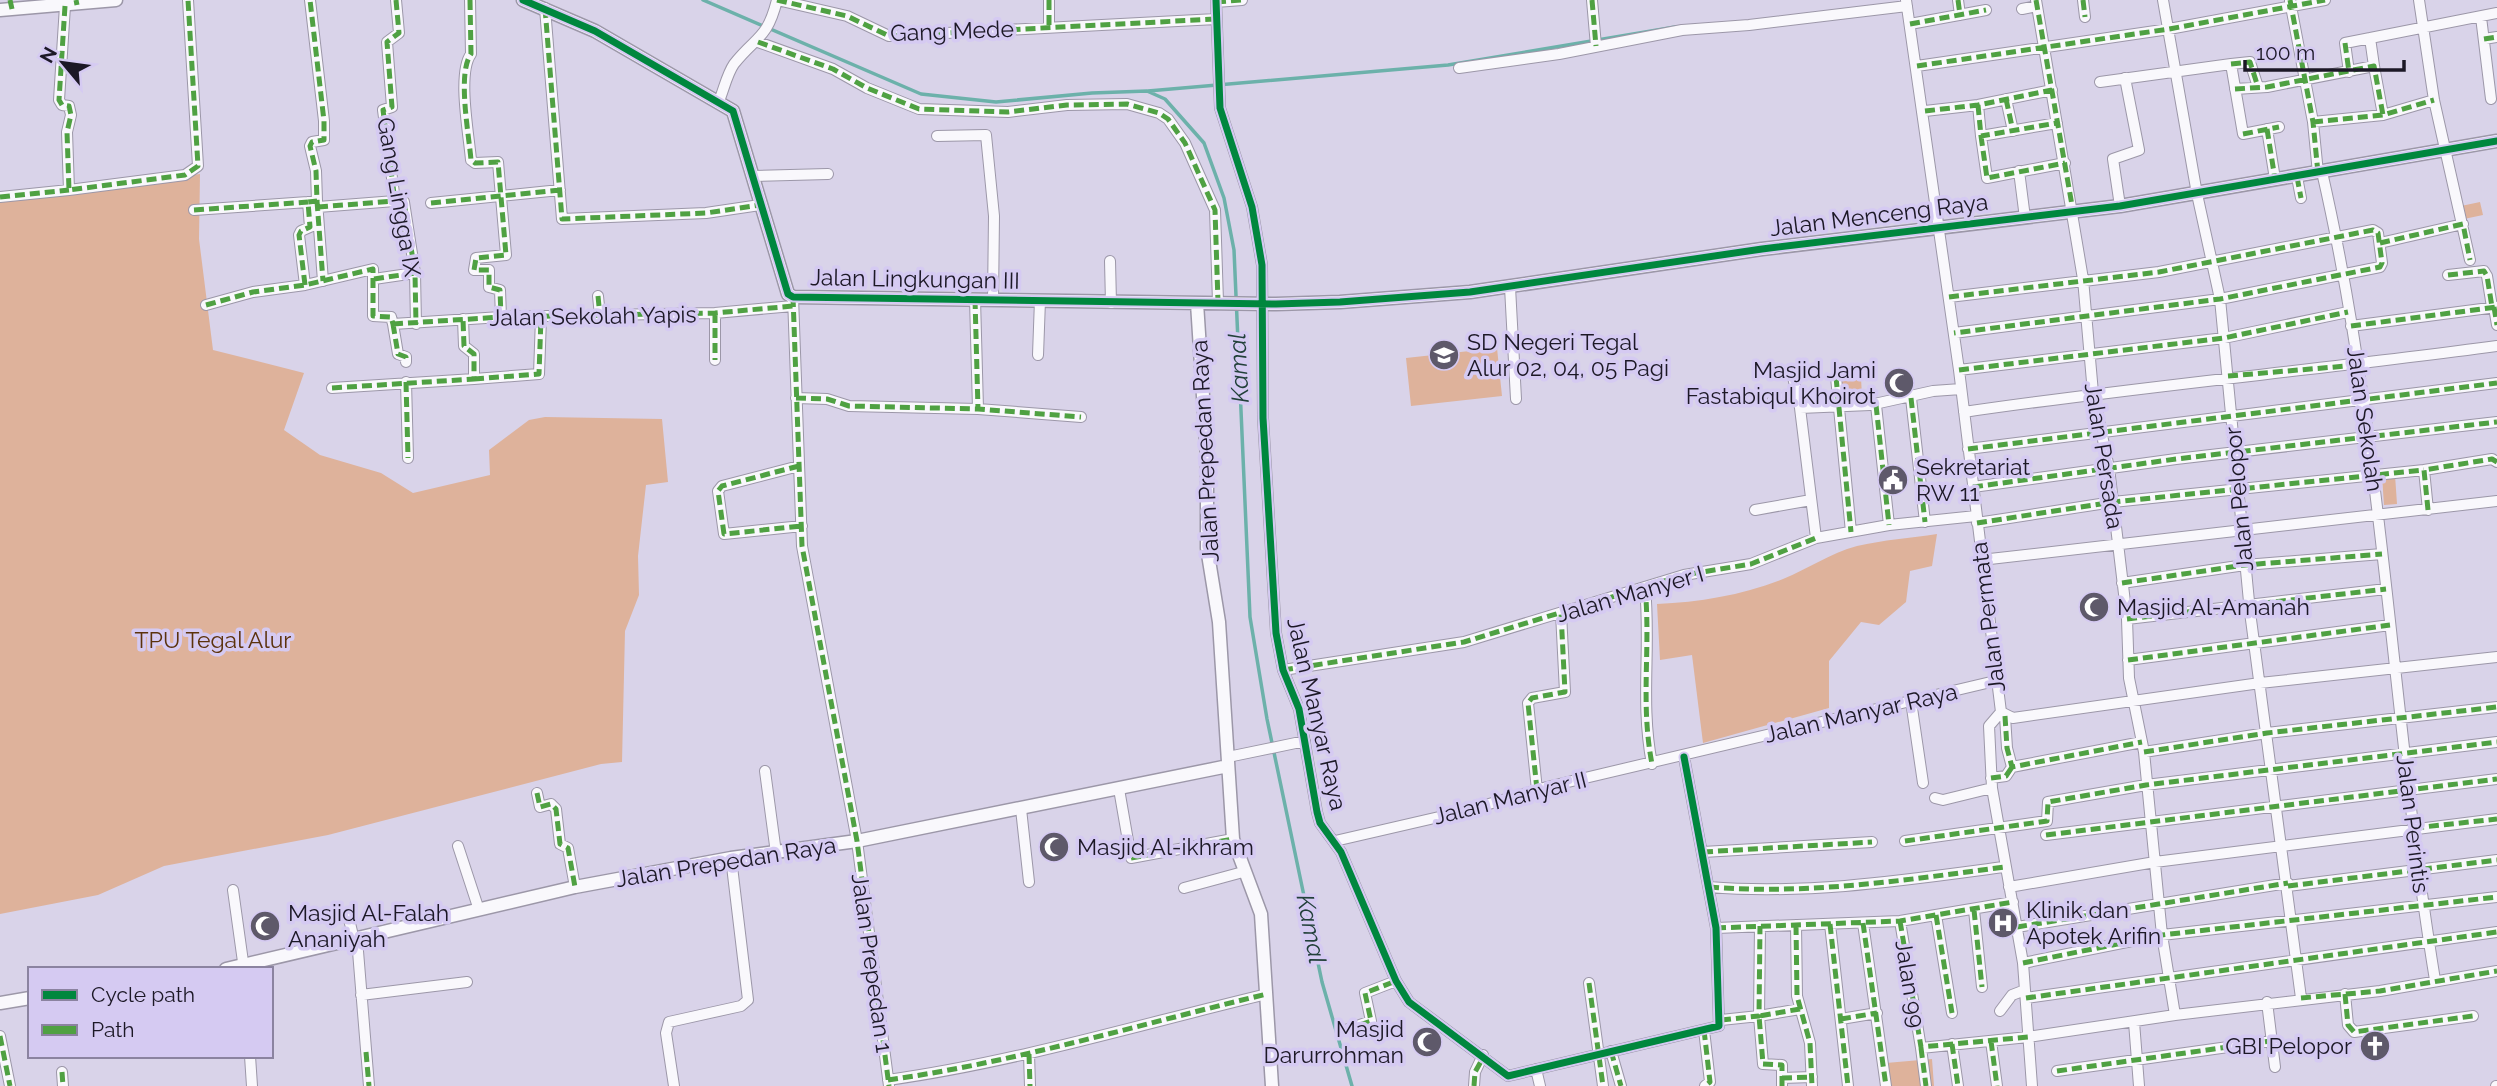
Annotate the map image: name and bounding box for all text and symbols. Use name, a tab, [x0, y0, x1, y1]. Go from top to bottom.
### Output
street label: Gang Mede	[890, 15, 1014, 46]
north arrow	[28, 28, 98, 98]
scale bar	[2245, 28, 2404, 72]
text: 100 m	[2256, 40, 2315, 65]
text: N	[35, 43, 61, 66]
street label: Gang Lingga IX	[372, 115, 427, 279]
street label: Jalan Menceng Raya	[1768, 188, 1990, 241]
street label: Jalan Lingkungan III	[810, 263, 1020, 294]
street label: Jalan Sekolah Yapis	[489, 300, 697, 331]
place label: SD Negeri Tegal Alur 02, 04, 05 Pagi	[1467, 328, 1669, 381]
water label: Kamal	[1222, 332, 1255, 404]
school or university icon: SD Negeri Tegal Alur 02, 04, 05 Pagi	[1427, 338, 1461, 372]
street label: Jalan Prepedan Raya	[1185, 339, 1224, 563]
street label: Jalan Sekolah	[2342, 345, 2389, 493]
place label: Masjid Jami Fastabiqul Khoirot	[1686, 356, 1876, 409]
mosque icon: Masjid Jami Fastabiqul Khoirot	[1882, 366, 1916, 400]
street label: Jalan Persada	[2080, 381, 2129, 531]
street label: Jalan Pelopor	[2219, 426, 2258, 572]
place label: Sekretariat RW 11	[1916, 453, 2031, 506]
public building icon: Sekretariat RW 11	[1876, 463, 1910, 497]
street label: Jalan Permata	[1965, 541, 2010, 694]
street label: Jalan Manyer I	[1553, 560, 1707, 627]
mosque icon: Masjid Al-Amanah	[2077, 590, 2111, 624]
place label: Masjid Al-Amanah	[2117, 593, 2310, 620]
street label: Jalan Manyar Raya	[1282, 615, 1353, 813]
park label: TPU Tegal Alur	[135, 626, 291, 653]
street label: Jalan Manyar Raya	[1762, 677, 1960, 748]
street label: Jalan Perintis	[2392, 753, 2435, 895]
street label: Jalan Manyar II	[1431, 765, 1589, 830]
mosque icon: Masjid Al-ikhram	[1037, 830, 1071, 864]
street label: Jalan Prepedan Raya	[614, 831, 838, 892]
place label: Masjid Al-ikhram	[1077, 833, 1254, 860]
street label: Jalan Prepedan 1	[847, 872, 898, 1054]
water label: Kamal	[1291, 892, 1332, 966]
place label: Klinik dan Apotek Arifin	[2026, 896, 2161, 949]
place label: Masjid Al-Falah Ananiyah	[288, 899, 449, 952]
hospital icon: Klinik dan Apotek Arifin	[1986, 906, 2020, 940]
mosque icon: Masjid Al-Falah Ananiyah	[248, 909, 282, 943]
street label: Jalan 99	[1890, 938, 1931, 1030]
legend	[28, 967, 273, 1058]
text: Cycle path	[91, 982, 195, 1007]
place label: Masjid Darurrohman	[1263, 1015, 1404, 1068]
text: Path	[91, 1017, 135, 1042]
mosque icon: Masjid Darurrohman	[1410, 1025, 1444, 1059]
church icon: GBI Pelopor	[2358, 1029, 2392, 1063]
place label: GBI Pelopor	[2225, 1032, 2352, 1059]

